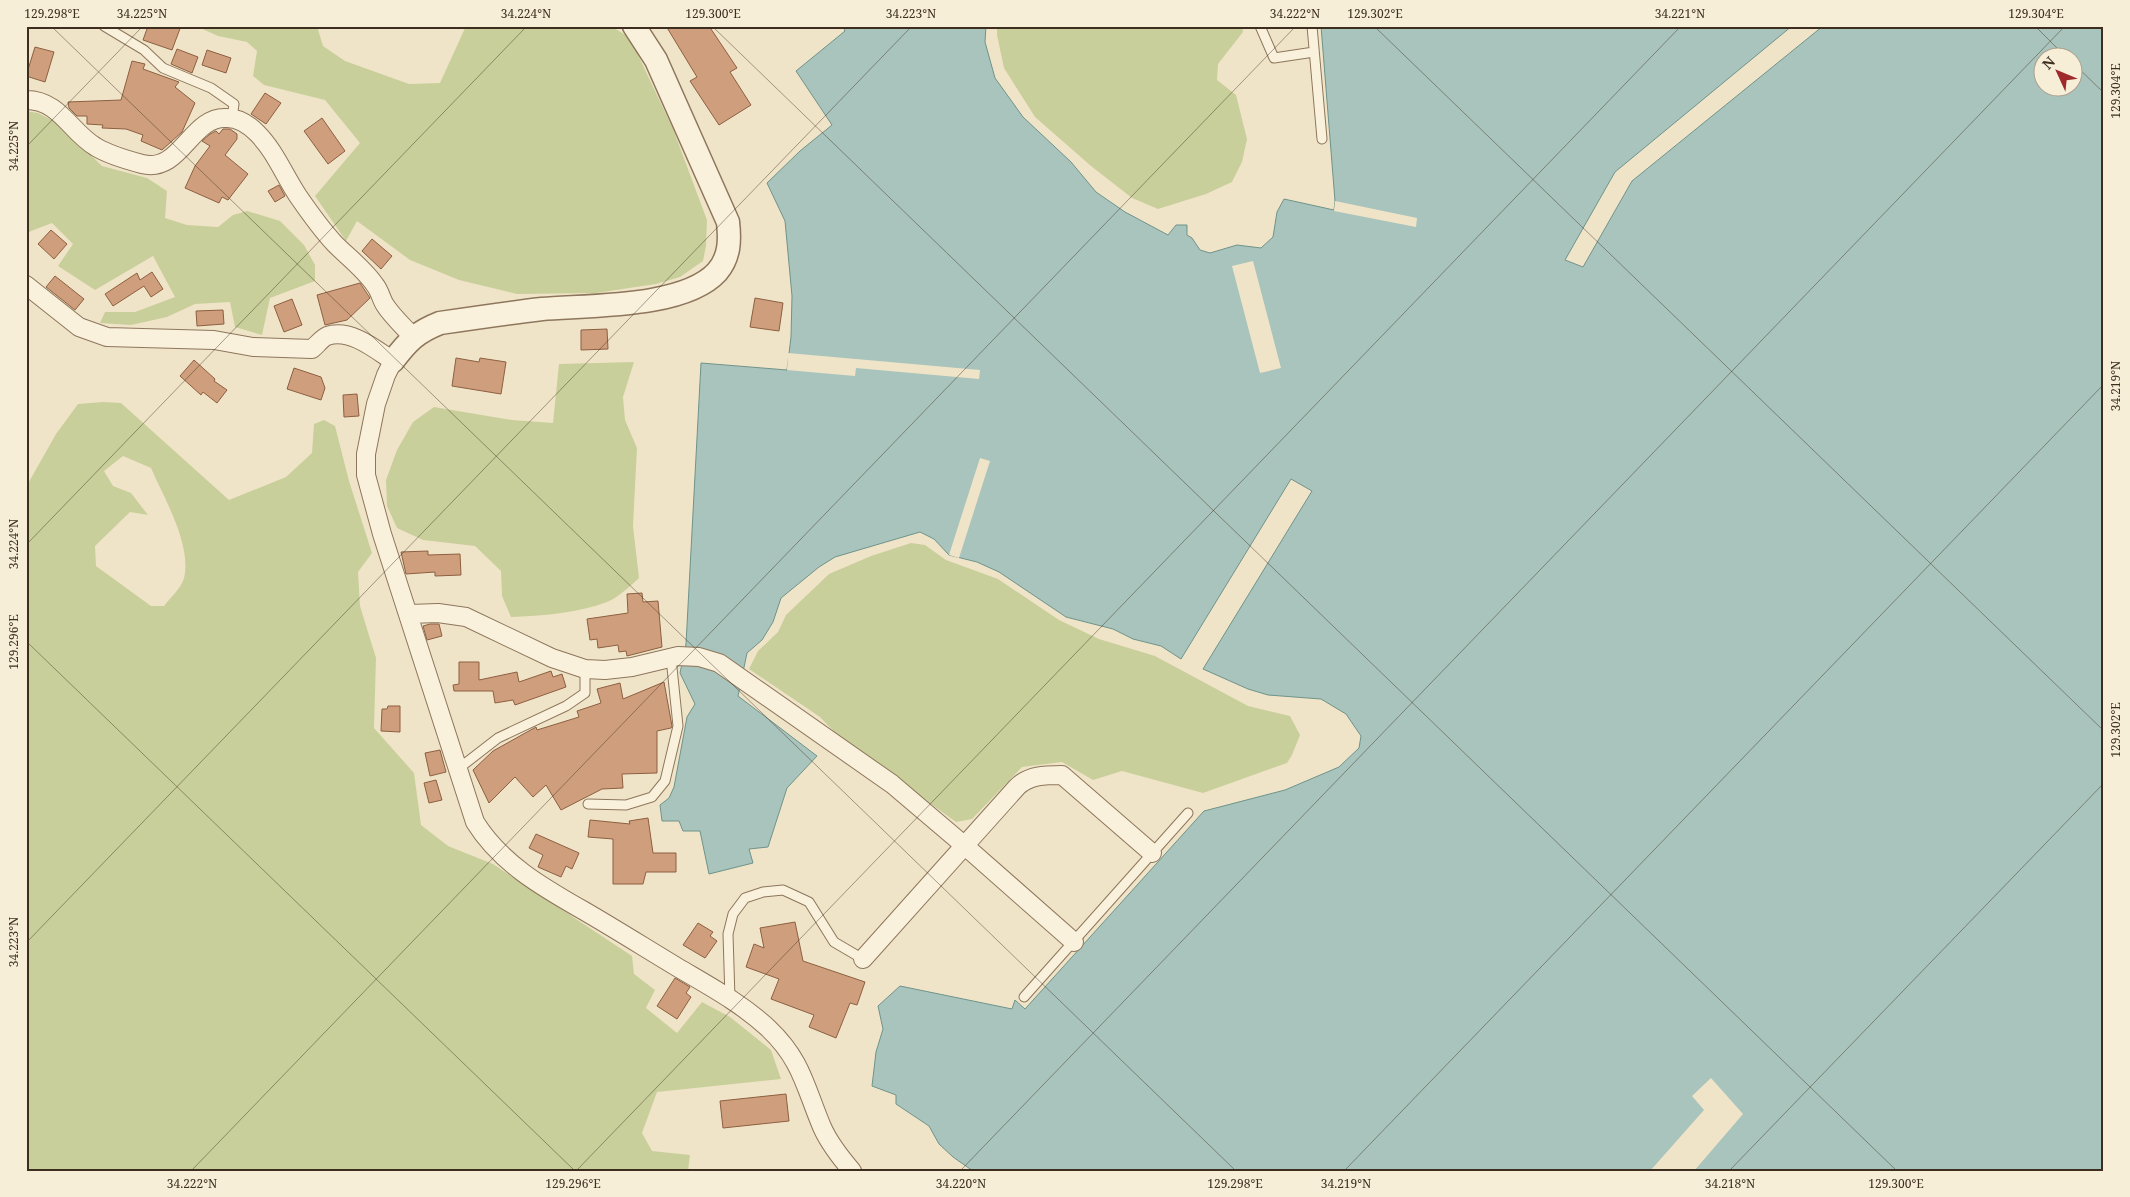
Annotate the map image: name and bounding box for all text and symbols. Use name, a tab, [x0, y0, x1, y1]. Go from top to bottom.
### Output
text: 129.298°E	[24, 5, 80, 22]
text: 34.225°N	[117, 5, 167, 22]
text: 34.224°N	[501, 5, 551, 22]
text: 129.300°E	[685, 5, 741, 22]
text: 34.223°N	[886, 5, 936, 22]
text: 34.222°N	[1270, 5, 1320, 22]
text: 129.302°E	[1347, 5, 1403, 22]
text: 34.221°N	[1655, 5, 1705, 22]
text: 129.304°E	[2008, 5, 2064, 22]
north arrow	[2032, 48, 2082, 98]
text: N	[2038, 52, 2059, 73]
text: 129.304°E	[2107, 63, 2124, 119]
text: 34.225°N	[5, 121, 22, 171]
text: 34.219°N	[2107, 361, 2124, 411]
text: 34.224°N	[5, 519, 22, 569]
text: 129.296°E	[5, 614, 22, 670]
text: 129.302°E	[2107, 702, 2124, 758]
text: 34.223°N	[5, 917, 22, 967]
text: 34.222°N	[167, 1175, 217, 1192]
text: 129.296°E	[545, 1175, 601, 1192]
text: 34.220°N	[936, 1175, 986, 1192]
text: 129.298°E	[1207, 1175, 1263, 1192]
text: 34.219°N	[1321, 1175, 1371, 1192]
text: 34.218°N	[1705, 1175, 1755, 1192]
text: 129.300°E	[1868, 1175, 1924, 1192]

